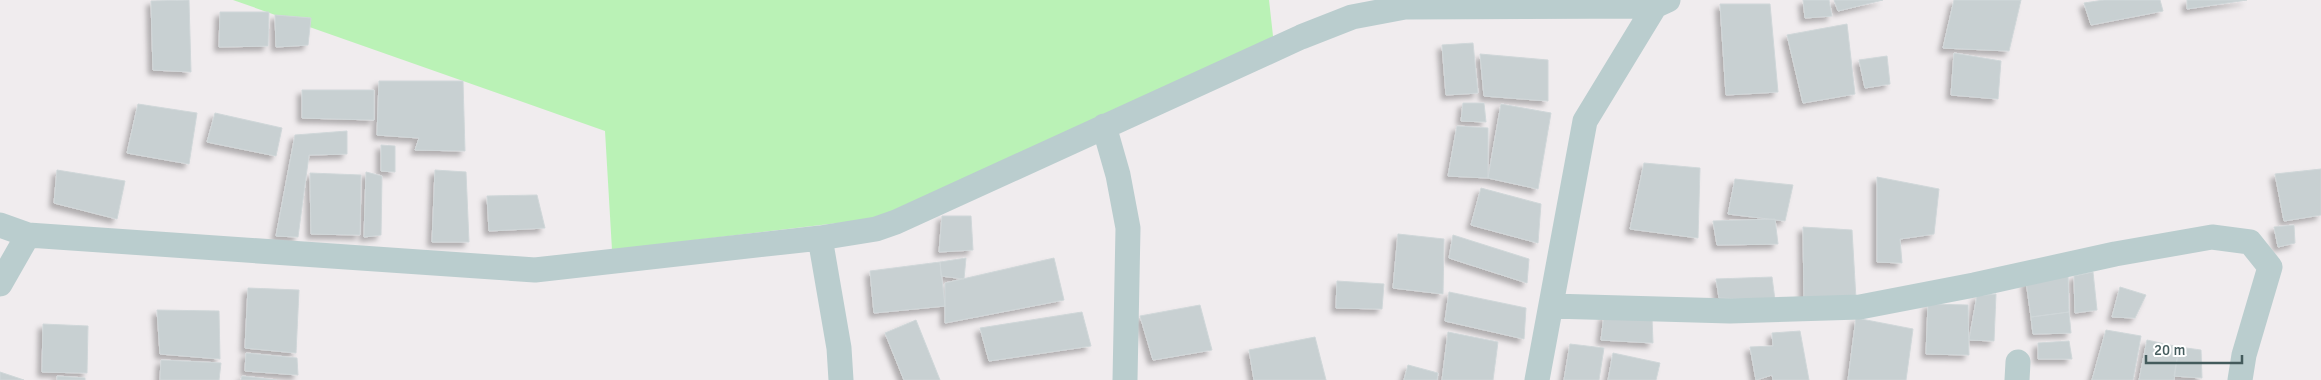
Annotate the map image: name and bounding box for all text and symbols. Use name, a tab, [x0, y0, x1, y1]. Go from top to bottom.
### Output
scale bar	[2146, 332, 2242, 364]
text: 20 m	[2154, 341, 2185, 359]

